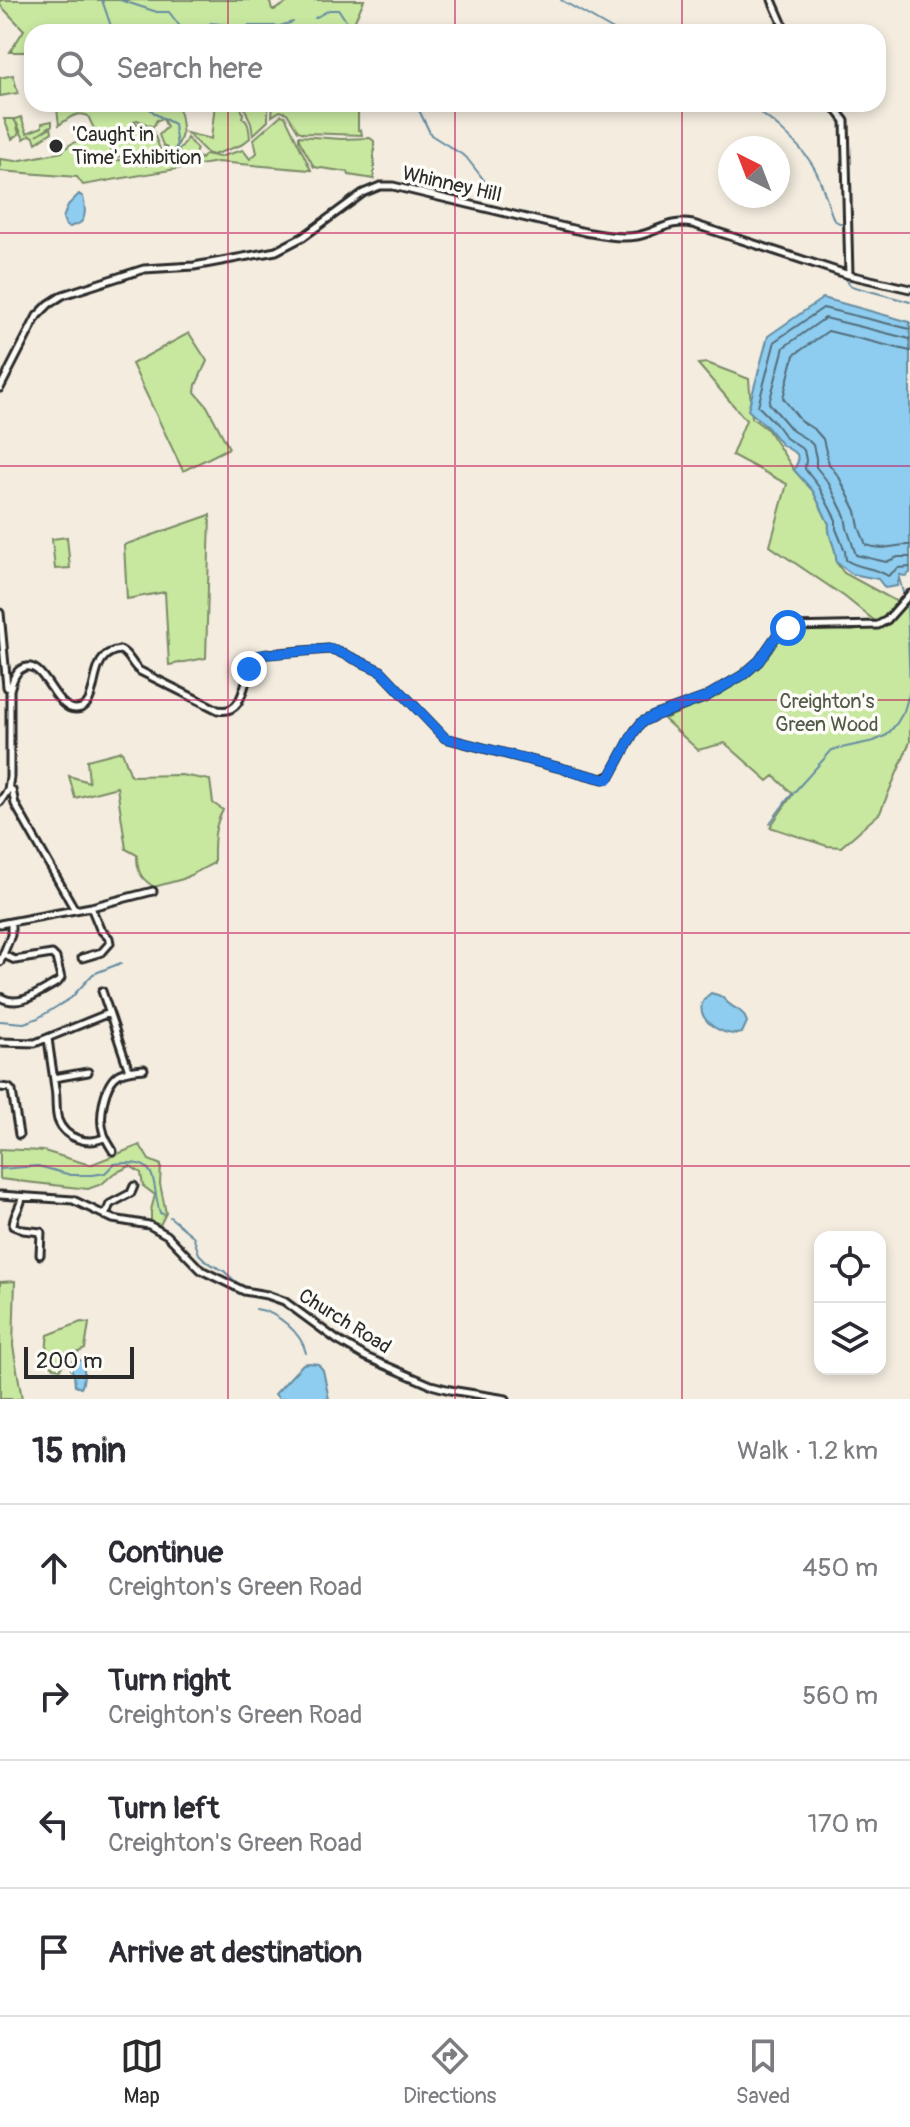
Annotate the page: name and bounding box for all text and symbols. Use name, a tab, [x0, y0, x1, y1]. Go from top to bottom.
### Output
search box	[24, 24, 886, 112]
icon: search	[52, 46, 96, 90]
text: Search here	[116, 50, 263, 87]
place label: 'Caught in Time' Exhibition	[72, 122, 202, 170]
north arrow	[718, 136, 790, 208]
marker: 'Caught in Time' Exhibition	[47, 137, 65, 155]
street label: Whinney Hill	[400, 160, 504, 208]
route start	[770, 610, 806, 646]
route end	[231, 651, 267, 687]
park label: Creighton's Green Wood	[775, 689, 879, 737]
map controls	[814, 1231, 886, 1375]
button: locate	[814, 1231, 886, 1303]
street label: Church Road	[294, 1283, 396, 1359]
button: layers	[814, 1303, 886, 1375]
scale bar	[24, 1343, 134, 1379]
text: 200 m	[36, 1347, 103, 1375]
text: 15 min	[32, 1430, 126, 1473]
text: Walk · 1.2 km	[737, 1435, 878, 1467]
text: Continue	[108, 1534, 223, 1571]
icon: ahead	[32, 1546, 76, 1590]
text: 450 m	[802, 1552, 878, 1584]
text: Creighton's Green Road	[108, 1571, 362, 1603]
text: Turn right	[108, 1662, 231, 1699]
icon: right	[32, 1674, 76, 1718]
text: 560 m	[802, 1680, 878, 1712]
text: Creighton's Green Road	[108, 1699, 362, 1731]
text: Turn left	[108, 1790, 219, 1827]
icon: left	[32, 1802, 76, 1846]
text: 170 m	[808, 1808, 878, 1840]
text: Creighton's Green Road	[108, 1827, 362, 1859]
icon: arrive	[32, 1930, 76, 1974]
text: Arrive at destination	[108, 1934, 362, 1971]
tab: Map	[120, 2034, 164, 2110]
tab: Directions	[403, 2034, 496, 2110]
tab: Saved	[736, 2034, 790, 2110]

